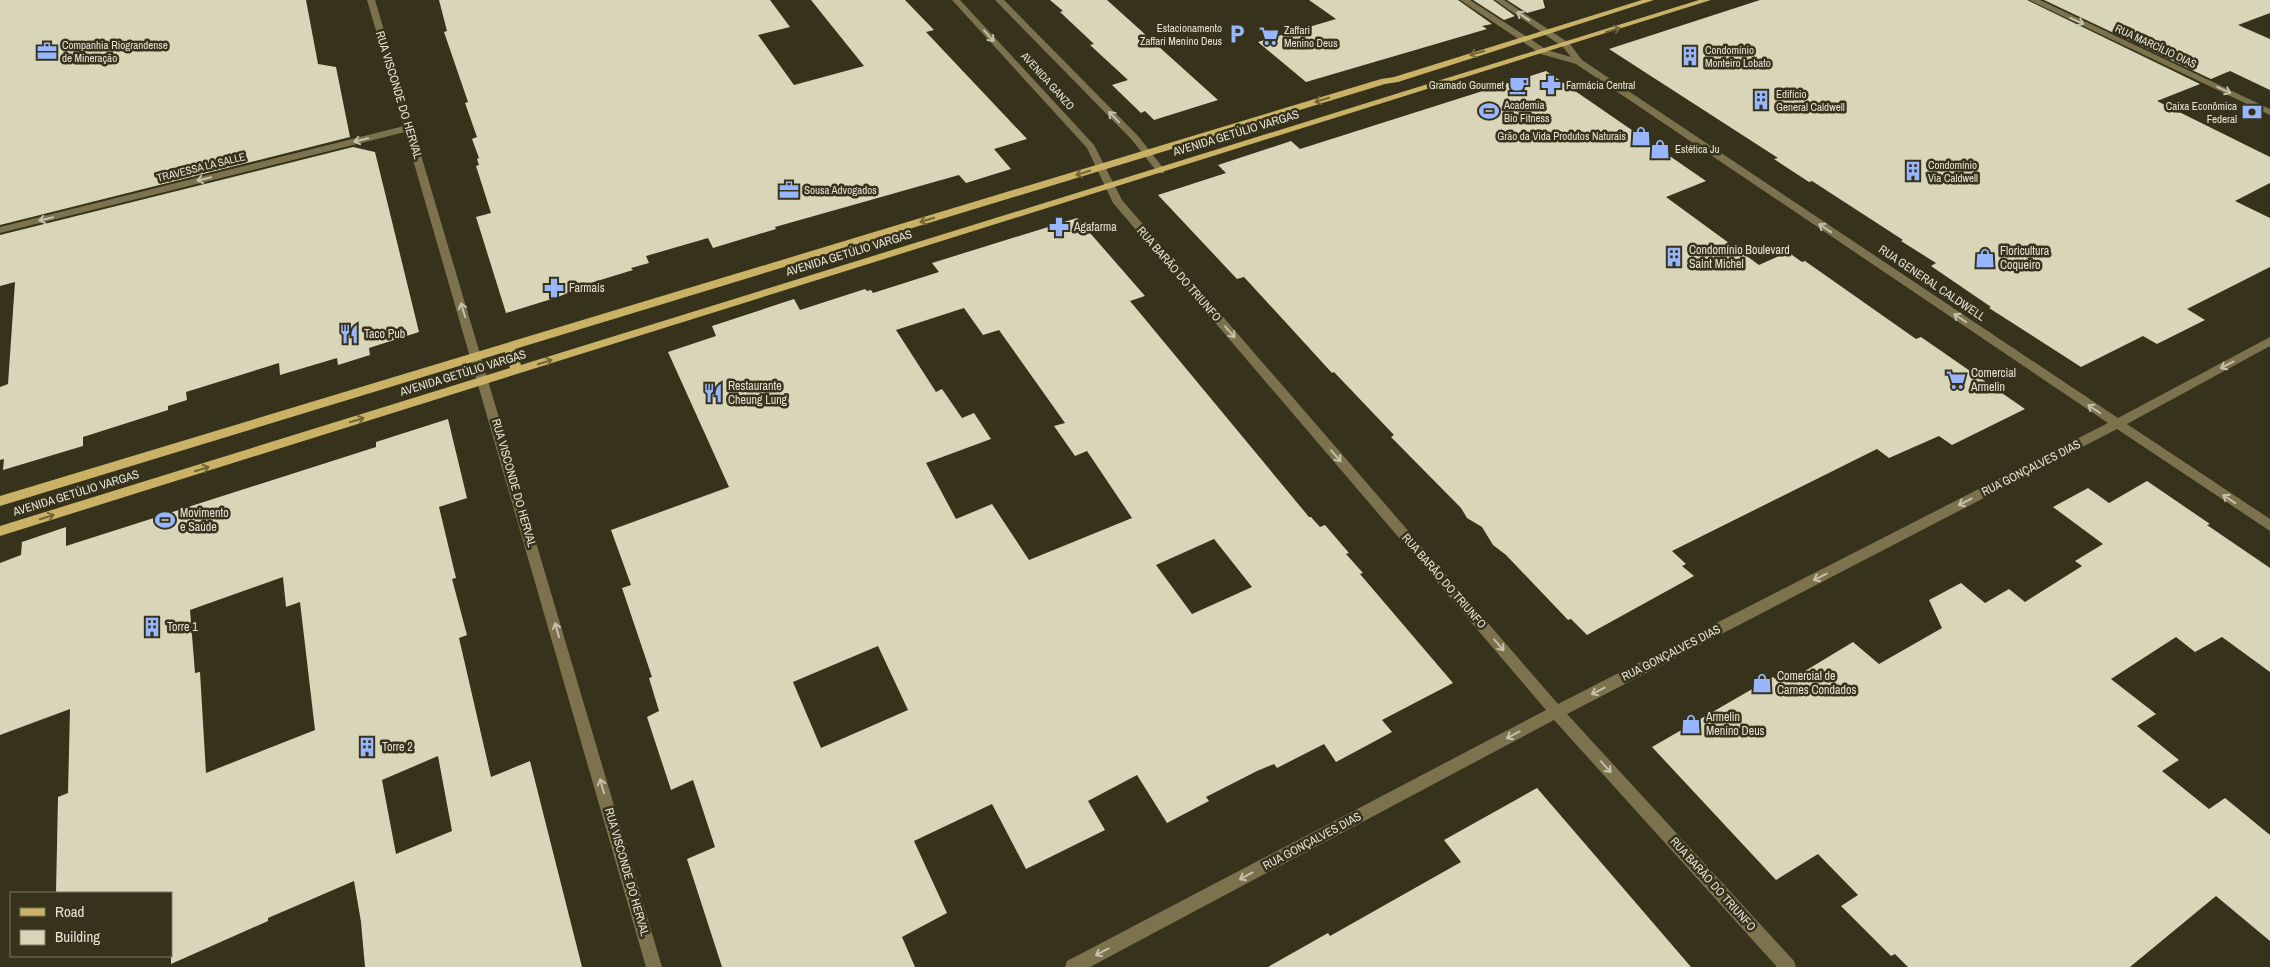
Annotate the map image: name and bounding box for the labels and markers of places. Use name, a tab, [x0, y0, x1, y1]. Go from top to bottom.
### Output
place label: Estacionamento Zaffari Menino Deus	[1140, 21, 1222, 48]
parking icon: Estacionamento Zaffari Menino Deus	[1226, 23, 1248, 45]
place label: Zaffari Menino Deus	[1284, 23, 1338, 50]
supermarket icon: Zaffari Menino Deus	[1258, 25, 1280, 47]
place label: Companhia Riograndense de Mineração	[62, 38, 168, 65]
office icon: Companhia Riograndense de Mineração	[36, 40, 58, 62]
place label: Condomínio Monteiro Lobato	[1705, 43, 1771, 70]
building icon: Condomínio Monteiro Lobato	[1679, 45, 1701, 67]
cafe icon: Gramado Gourmet	[1508, 74, 1530, 96]
pharmacy icon: Farmácia Central	[1540, 74, 1562, 96]
place label: Gramado Gourmet	[1429, 78, 1504, 92]
place label: Farmácia Central	[1566, 78, 1635, 92]
place label: Edifício General Caldwell	[1776, 87, 1845, 114]
building icon: Edifício General Caldwell	[1750, 89, 1772, 111]
place label: Academia Bio Fitness	[1503, 98, 1550, 125]
place label: Caixa Econômica Federal	[2166, 99, 2237, 126]
sports icon: Academia Bio Fitness	[1478, 100, 1500, 122]
bank icon: Caixa Econômica Federal	[2241, 101, 2263, 123]
shop icon: Grão da Vida Produtos Naturais	[1630, 125, 1652, 147]
place label: Grão da Vida Produtos Naturais	[1497, 129, 1626, 143]
shop icon: Estética Ju	[1649, 138, 1671, 160]
place label: Estética Ju	[1675, 142, 1720, 156]
place label: Condomínio Via Caldwell	[1928, 158, 1978, 185]
building icon: Condomínio Via Caldwell	[1902, 160, 1924, 182]
office icon: Sousa Advogados	[778, 179, 800, 201]
place label: Sousa Advogados	[804, 183, 877, 197]
pharmacy icon: Agafarma	[1048, 216, 1070, 238]
place label: Agafarma	[1073, 219, 1117, 235]
place label: Condomínio Boulevard Saint Michel	[1689, 242, 1790, 272]
place label: Floricultura Coqueiro	[2000, 243, 2050, 273]
building icon: Condomínio Boulevard Saint Michel	[1663, 246, 1685, 268]
shop icon: Floricultura Coqueiro	[1974, 247, 1996, 269]
pharmacy icon: Farmais	[543, 277, 565, 299]
place label: Farmais	[569, 280, 605, 296]
restaurant icon: Taco Pub	[338, 323, 360, 345]
place label: Taco Pub	[364, 326, 405, 342]
place label: Comercial Armelin	[1970, 365, 2016, 395]
supermarket icon: Comercial Armelin	[1945, 369, 1967, 391]
place label: Restaurante Cheung Lung	[728, 378, 788, 408]
restaurant icon: Restaurante Cheung Lung	[702, 382, 724, 404]
place label: Movimento e Saúde	[180, 505, 229, 535]
sports icon: Movimento e Saúde	[154, 509, 176, 531]
building icon: Torre 1	[141, 616, 163, 638]
place label: Torre 1	[167, 619, 198, 635]
place label: Comercial de Carnes Condados	[1777, 668, 1856, 698]
shop icon: Comercial de Carnes Condados	[1751, 672, 1773, 694]
place label: Armelin Menino Deus	[1705, 709, 1765, 739]
shop icon: Armelin Menino Deus	[1680, 713, 1702, 735]
building icon: Torre 2	[356, 736, 378, 758]
place label: Torre 2	[382, 739, 413, 755]

